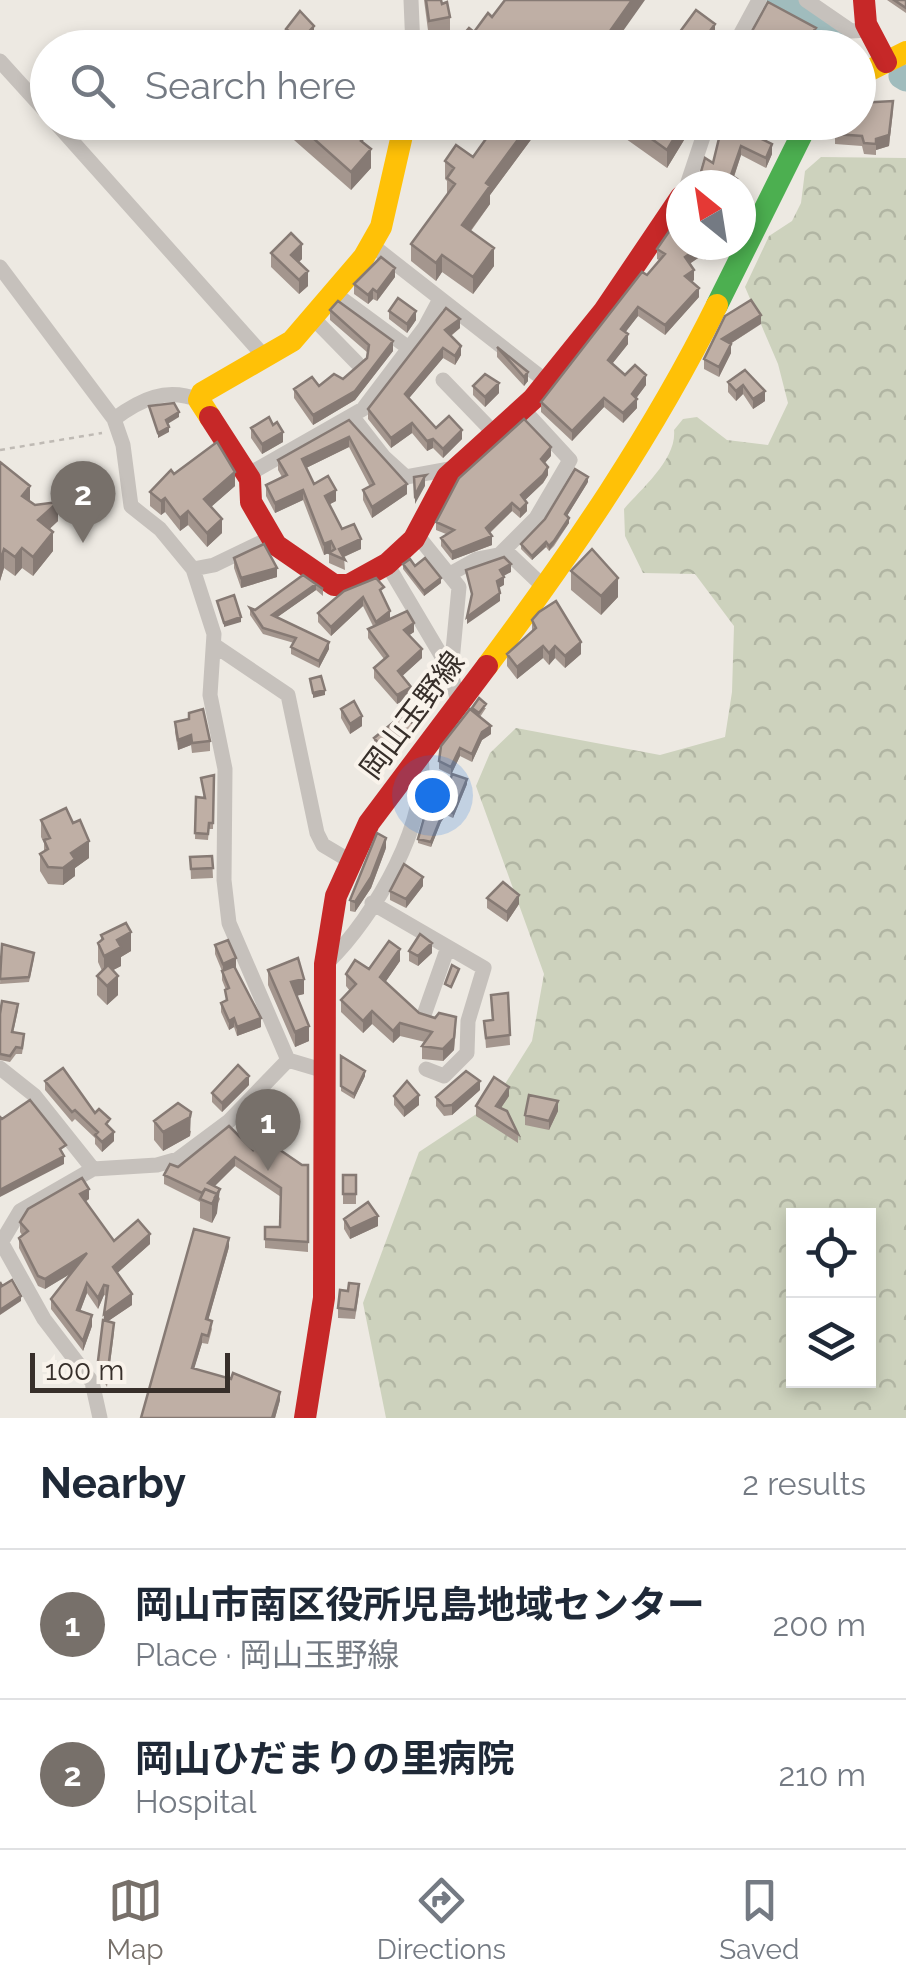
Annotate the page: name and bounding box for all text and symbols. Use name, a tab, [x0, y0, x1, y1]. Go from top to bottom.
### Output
search box	[30, 30, 876, 140]
icon: search	[65, 58, 120, 113]
text: Search here	[145, 63, 356, 108]
north arrow	[666, 170, 756, 260]
pin: 2	[51, 460, 116, 543]
street label: 岡山玉野線	[353, 645, 471, 785]
your location	[407, 770, 458, 821]
pin: 1	[236, 1088, 300, 1171]
map controls	[786, 1208, 876, 1388]
button: locate	[786, 1208, 876, 1298]
button: layers	[786, 1298, 876, 1388]
scale bar	[30, 1348, 230, 1392]
text: 100 m	[45, 1354, 124, 1387]
text: Nearby	[40, 1459, 186, 1508]
text: 2 results	[742, 1465, 866, 1502]
text: 岡山市南区役所児島地域センター	[135, 1582, 705, 1627]
text: 1	[65, 1606, 80, 1643]
text: 200 m	[773, 1606, 866, 1643]
text: Place · 岡山玉野線	[135, 1636, 400, 1673]
text: 岡山ひだまりの里病院	[135, 1736, 514, 1781]
text: 2	[63, 1756, 82, 1793]
text: 210 m	[778, 1756, 866, 1793]
text: Hospital	[135, 1783, 256, 1820]
tab: Map	[107, 1873, 164, 1966]
tab: Directions	[377, 1873, 506, 1966]
tab: Saved	[719, 1873, 799, 1966]

